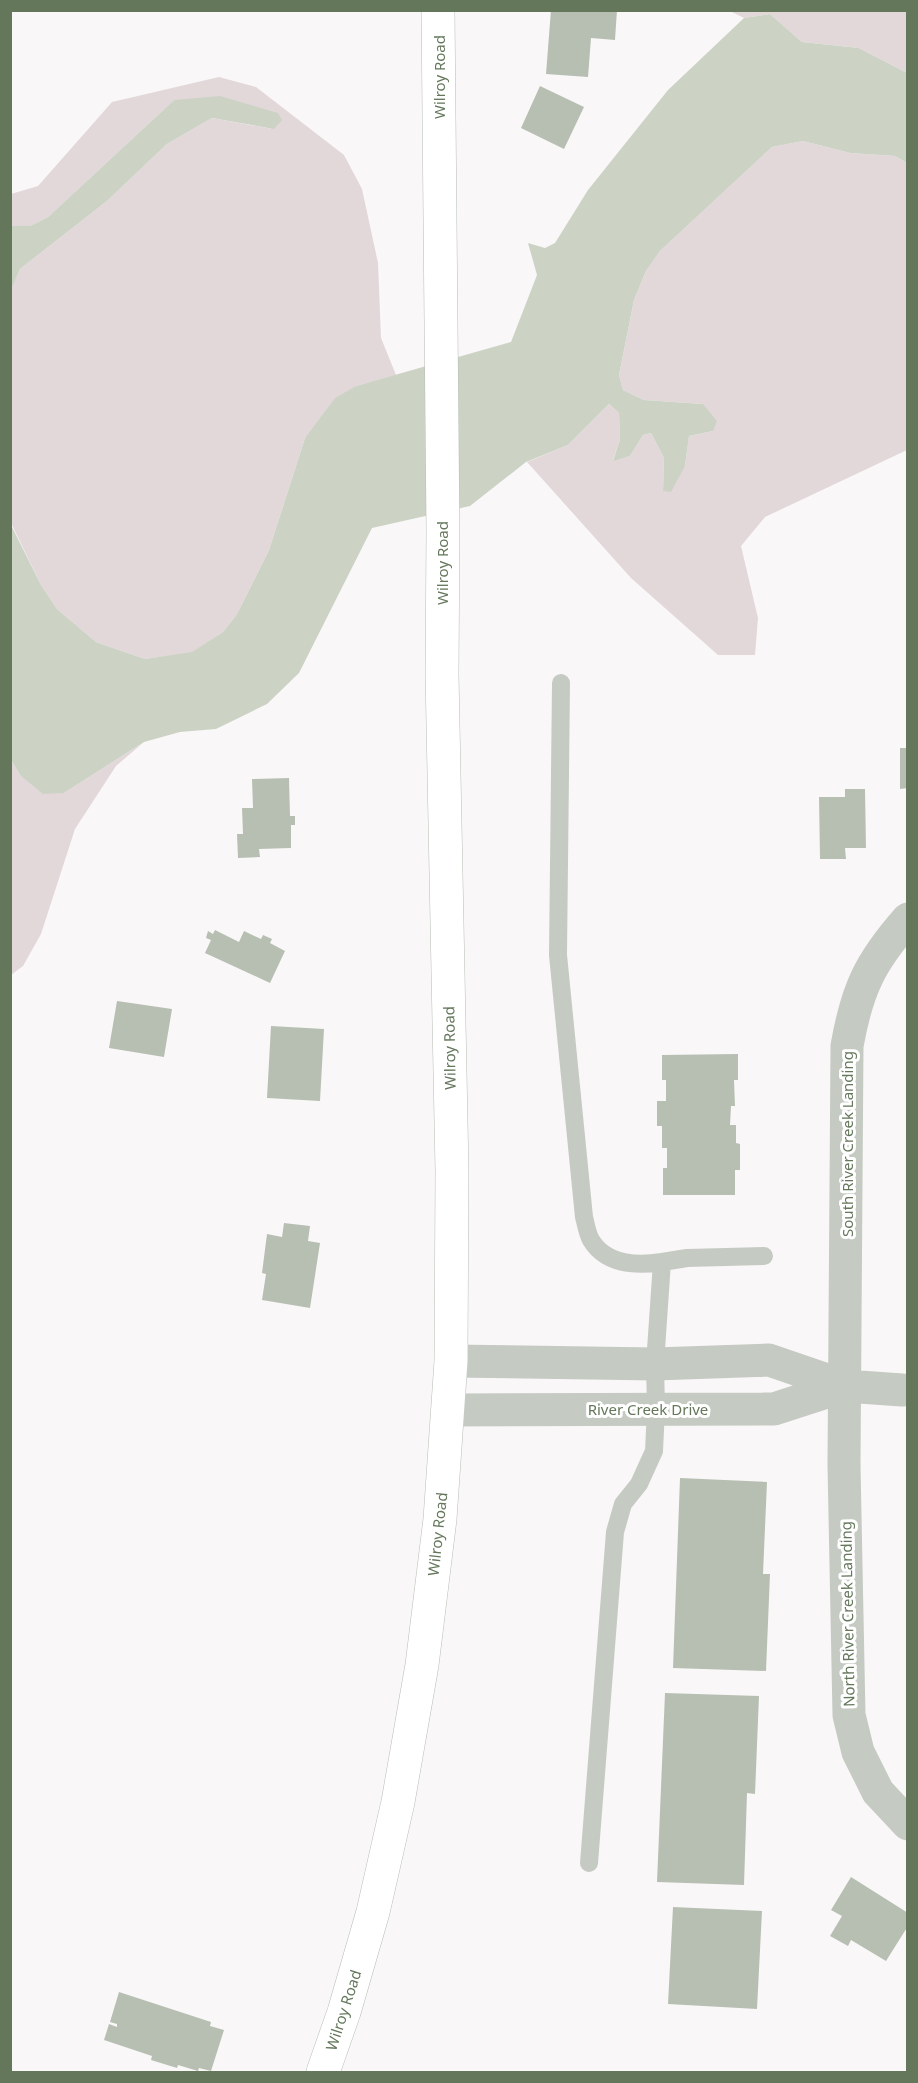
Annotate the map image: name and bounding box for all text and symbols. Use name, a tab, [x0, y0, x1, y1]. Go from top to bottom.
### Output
street label: Wilroy Road	[429, 35, 449, 119]
street label: Wilroy Road	[432, 521, 452, 605]
street label: Wilroy Road	[438, 1006, 460, 1090]
street label: South River Creek Landing	[837, 1051, 857, 1237]
street label: River Creek Drive	[588, 1399, 708, 1419]
street label: Wilroy Road	[423, 1491, 451, 1577]
street label: North River Creek Landing	[835, 1521, 859, 1707]
street label: Wilroy Road	[321, 1967, 365, 2053]

